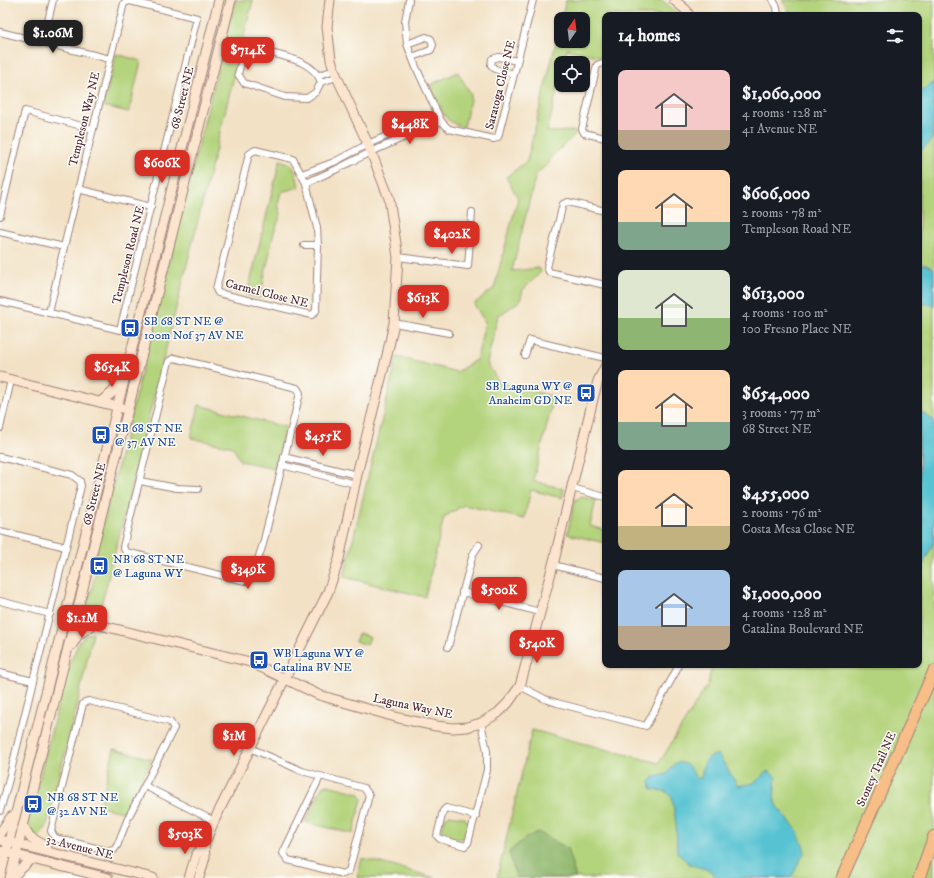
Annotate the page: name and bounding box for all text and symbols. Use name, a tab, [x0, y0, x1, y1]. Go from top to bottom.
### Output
north arrow	[554, 12, 590, 48]
map controls	[554, 12, 590, 92]
pin: $1.06M	[20, 20, 86, 54]
text: $1.06M	[33, 25, 73, 41]
text: 14 homes	[618, 25, 680, 47]
icon: filters	[884, 25, 906, 47]
pin: $714K	[220, 37, 276, 71]
street label: Saratoga Close NE	[482, 38, 519, 131]
text: $714K	[230, 42, 266, 58]
button: locate	[554, 56, 590, 92]
street label: 68 Street NE	[167, 65, 198, 131]
street label: Templeson Way NE	[65, 70, 104, 168]
text: $1,060,000	[742, 83, 821, 105]
icon: home	[650, 86, 698, 134]
text: 4 rooms · 128 m²	[742, 105, 827, 121]
pin: $448K	[382, 111, 438, 145]
text: $448K	[391, 116, 429, 132]
text: 41 Avenue NE	[742, 121, 817, 137]
pin: $606K	[134, 150, 190, 184]
text: $606K	[144, 155, 180, 171]
text: $606,000	[742, 183, 810, 205]
icon: home	[650, 186, 698, 234]
street label: Templeson Road NE	[109, 204, 148, 306]
text: 2 rooms · 78 m²	[742, 205, 821, 221]
pin: $402K	[424, 221, 480, 255]
text: Templeson Road NE	[742, 221, 851, 237]
text: $402K	[433, 226, 471, 242]
street label: Carmel Close NE	[224, 276, 310, 311]
text: $613,000	[742, 283, 805, 305]
pin: $613K	[395, 285, 451, 319]
icon: home	[650, 286, 698, 334]
text: $613K	[407, 290, 439, 306]
text: 4 rooms · 100 m²	[742, 305, 828, 321]
place label: SB 68 ST NE @ 100m Nof 37 AV NE	[144, 314, 244, 343]
bus stop icon: SB 68 ST NE @ 100m Nof 37 AV NE	[119, 317, 141, 339]
text: 100 Fresno Place NE	[742, 321, 852, 337]
pin: $654K	[84, 354, 140, 388]
text: $654K	[94, 359, 130, 375]
place label: SB Laguna WY @ Anaheim GD NE	[486, 379, 572, 408]
bus stop icon: SB Laguna WY @ Anaheim GD NE	[575, 382, 597, 404]
text: $654,000	[742, 383, 810, 405]
icon: home	[650, 386, 698, 434]
text: 3 rooms · 77 m²	[742, 405, 820, 421]
place label: SB 68 ST NE @ 37 AV NE	[115, 421, 183, 450]
text: 68 Street NE	[742, 421, 811, 437]
pin: $455K	[295, 423, 351, 457]
bus stop icon: SB 68 ST NE @ 37 AV NE	[90, 424, 112, 446]
text: $455K	[305, 428, 341, 444]
street label: 68 Street NE	[79, 461, 110, 527]
text: $455,000	[742, 483, 809, 505]
icon: home	[650, 486, 698, 534]
text: 2 rooms · 76 m²	[742, 505, 821, 521]
text: Costa Mesa Close NE	[742, 521, 855, 537]
place label: NB 68 ST NE @ Laguna WY	[113, 552, 185, 581]
bus stop icon: NB 68 ST NE @ Laguna WY	[88, 555, 110, 577]
pin: $349K	[220, 556, 276, 590]
text: $349K	[230, 561, 266, 577]
pin: $500K	[471, 577, 527, 611]
text: $500K	[481, 582, 517, 598]
text: $1,000,000	[742, 583, 822, 605]
icon: home	[650, 586, 698, 634]
pin: $1.1M	[54, 605, 110, 639]
text: 4 rooms · 128 m²	[742, 605, 827, 621]
text: $1.1M	[66, 610, 98, 626]
text: Catalina Boulevard NE	[742, 621, 863, 637]
pin: $540K	[509, 630, 565, 664]
text: $540K	[519, 635, 555, 651]
place label: WB Laguna WY @ Catalina BV NE	[272, 646, 364, 675]
bus stop icon: WB Laguna WY @ Catalina BV NE	[248, 649, 270, 671]
street label: Laguna Way NE	[372, 691, 455, 722]
pin: $1M	[215, 723, 253, 757]
text: $1M	[222, 728, 246, 744]
street label: Stoney Trail NE	[853, 729, 900, 809]
place label: NB 68 ST NE @ 32 AV NE	[47, 790, 119, 819]
bus stop icon: NB 68 ST NE @ 32 AV NE	[22, 793, 44, 815]
pin: $503K	[157, 821, 213, 855]
text: $503K	[168, 826, 202, 842]
street label: 32 Avenue NE	[45, 832, 115, 863]

